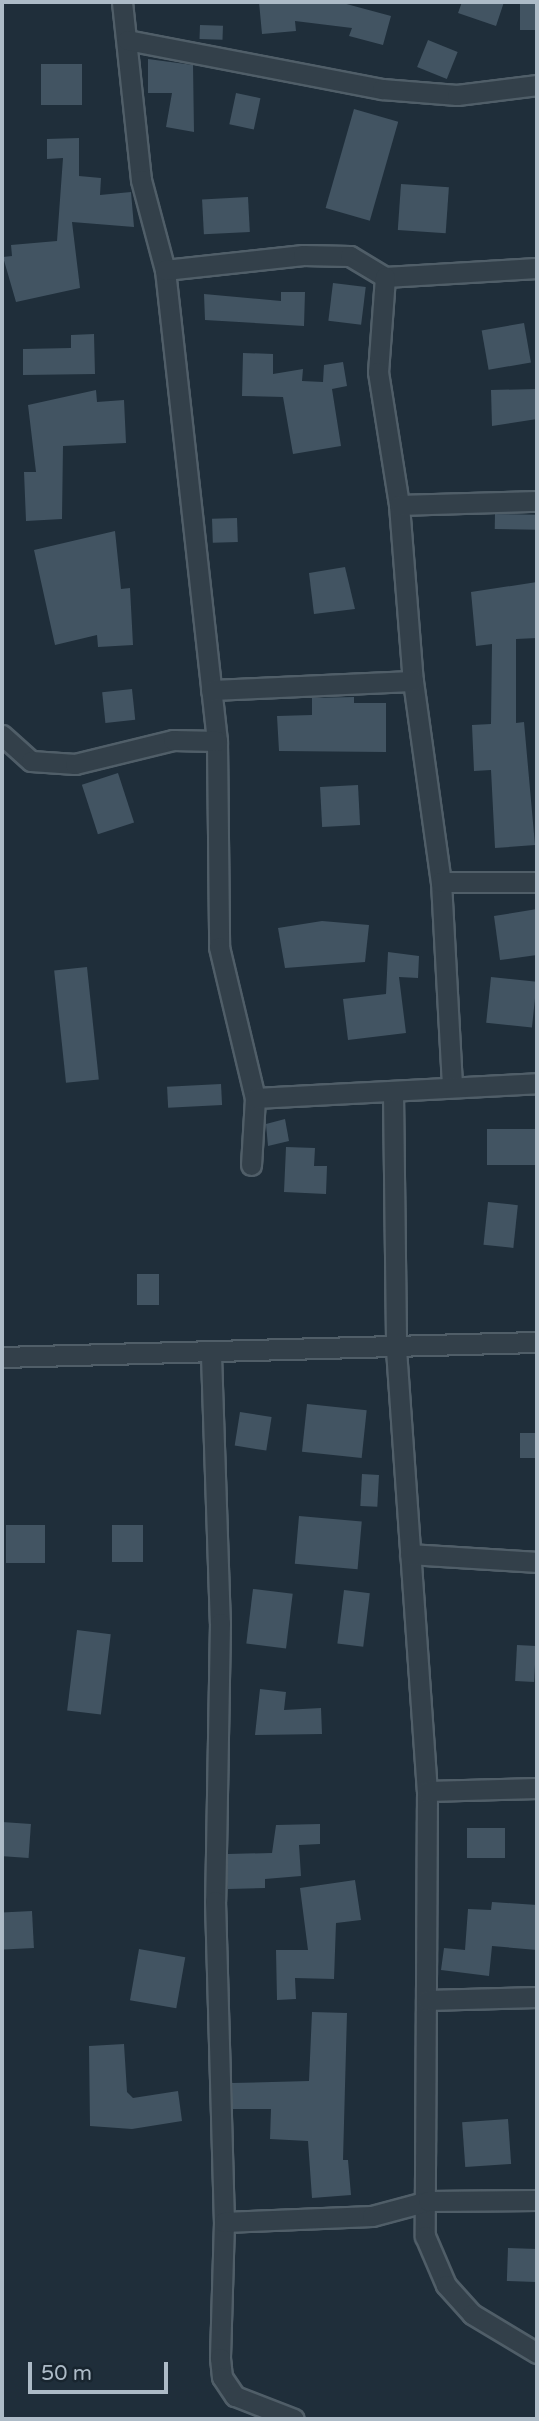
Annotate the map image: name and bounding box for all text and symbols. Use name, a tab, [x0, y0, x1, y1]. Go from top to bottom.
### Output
scale bar	[32, 2348, 172, 2392]
text: 50 m	[41, 2361, 92, 2386]

